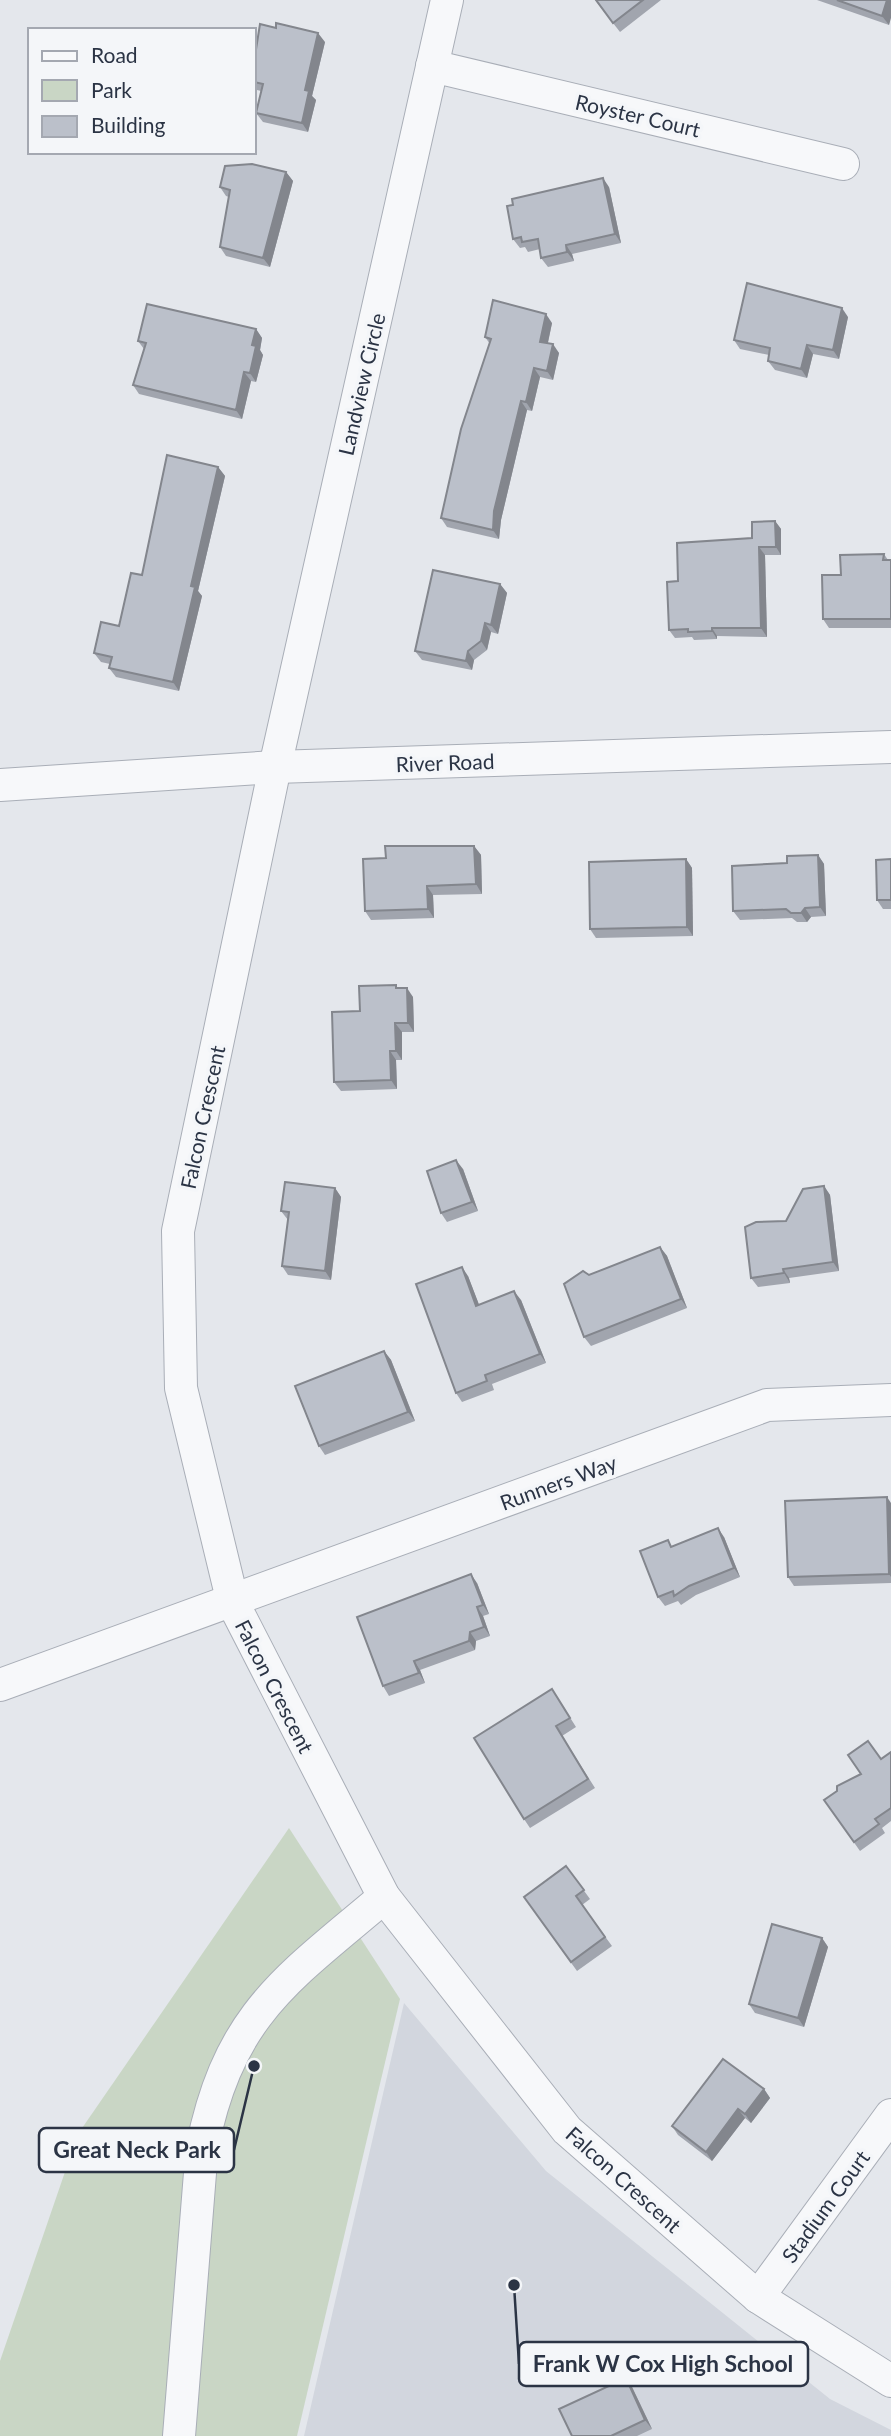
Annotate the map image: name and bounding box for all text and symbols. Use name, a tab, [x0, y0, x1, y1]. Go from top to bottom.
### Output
legend	[28, 28, 256, 154]
text: Road	[91, 42, 138, 67]
text: Park	[91, 77, 132, 102]
street label: Royster Court	[573, 88, 703, 142]
text: Building	[91, 112, 166, 137]
street label: Landview Circle	[332, 310, 390, 458]
street label: River Road	[395, 748, 495, 776]
street label: Falcon Crescent	[175, 1043, 230, 1191]
street label: Runners Way	[496, 1449, 620, 1515]
street label: Falcon Crescent	[231, 1615, 319, 1757]
street label: Falcon Crescent	[561, 2121, 687, 2237]
callout: Great Neck Park	[39, 2128, 234, 2172]
text: Great Neck Park	[53, 2135, 222, 2163]
street label: Stadium Court	[776, 2145, 874, 2267]
callout: Frank W Cox High School	[519, 2342, 808, 2386]
text: Frank W Cox High School	[533, 2349, 793, 2377]

